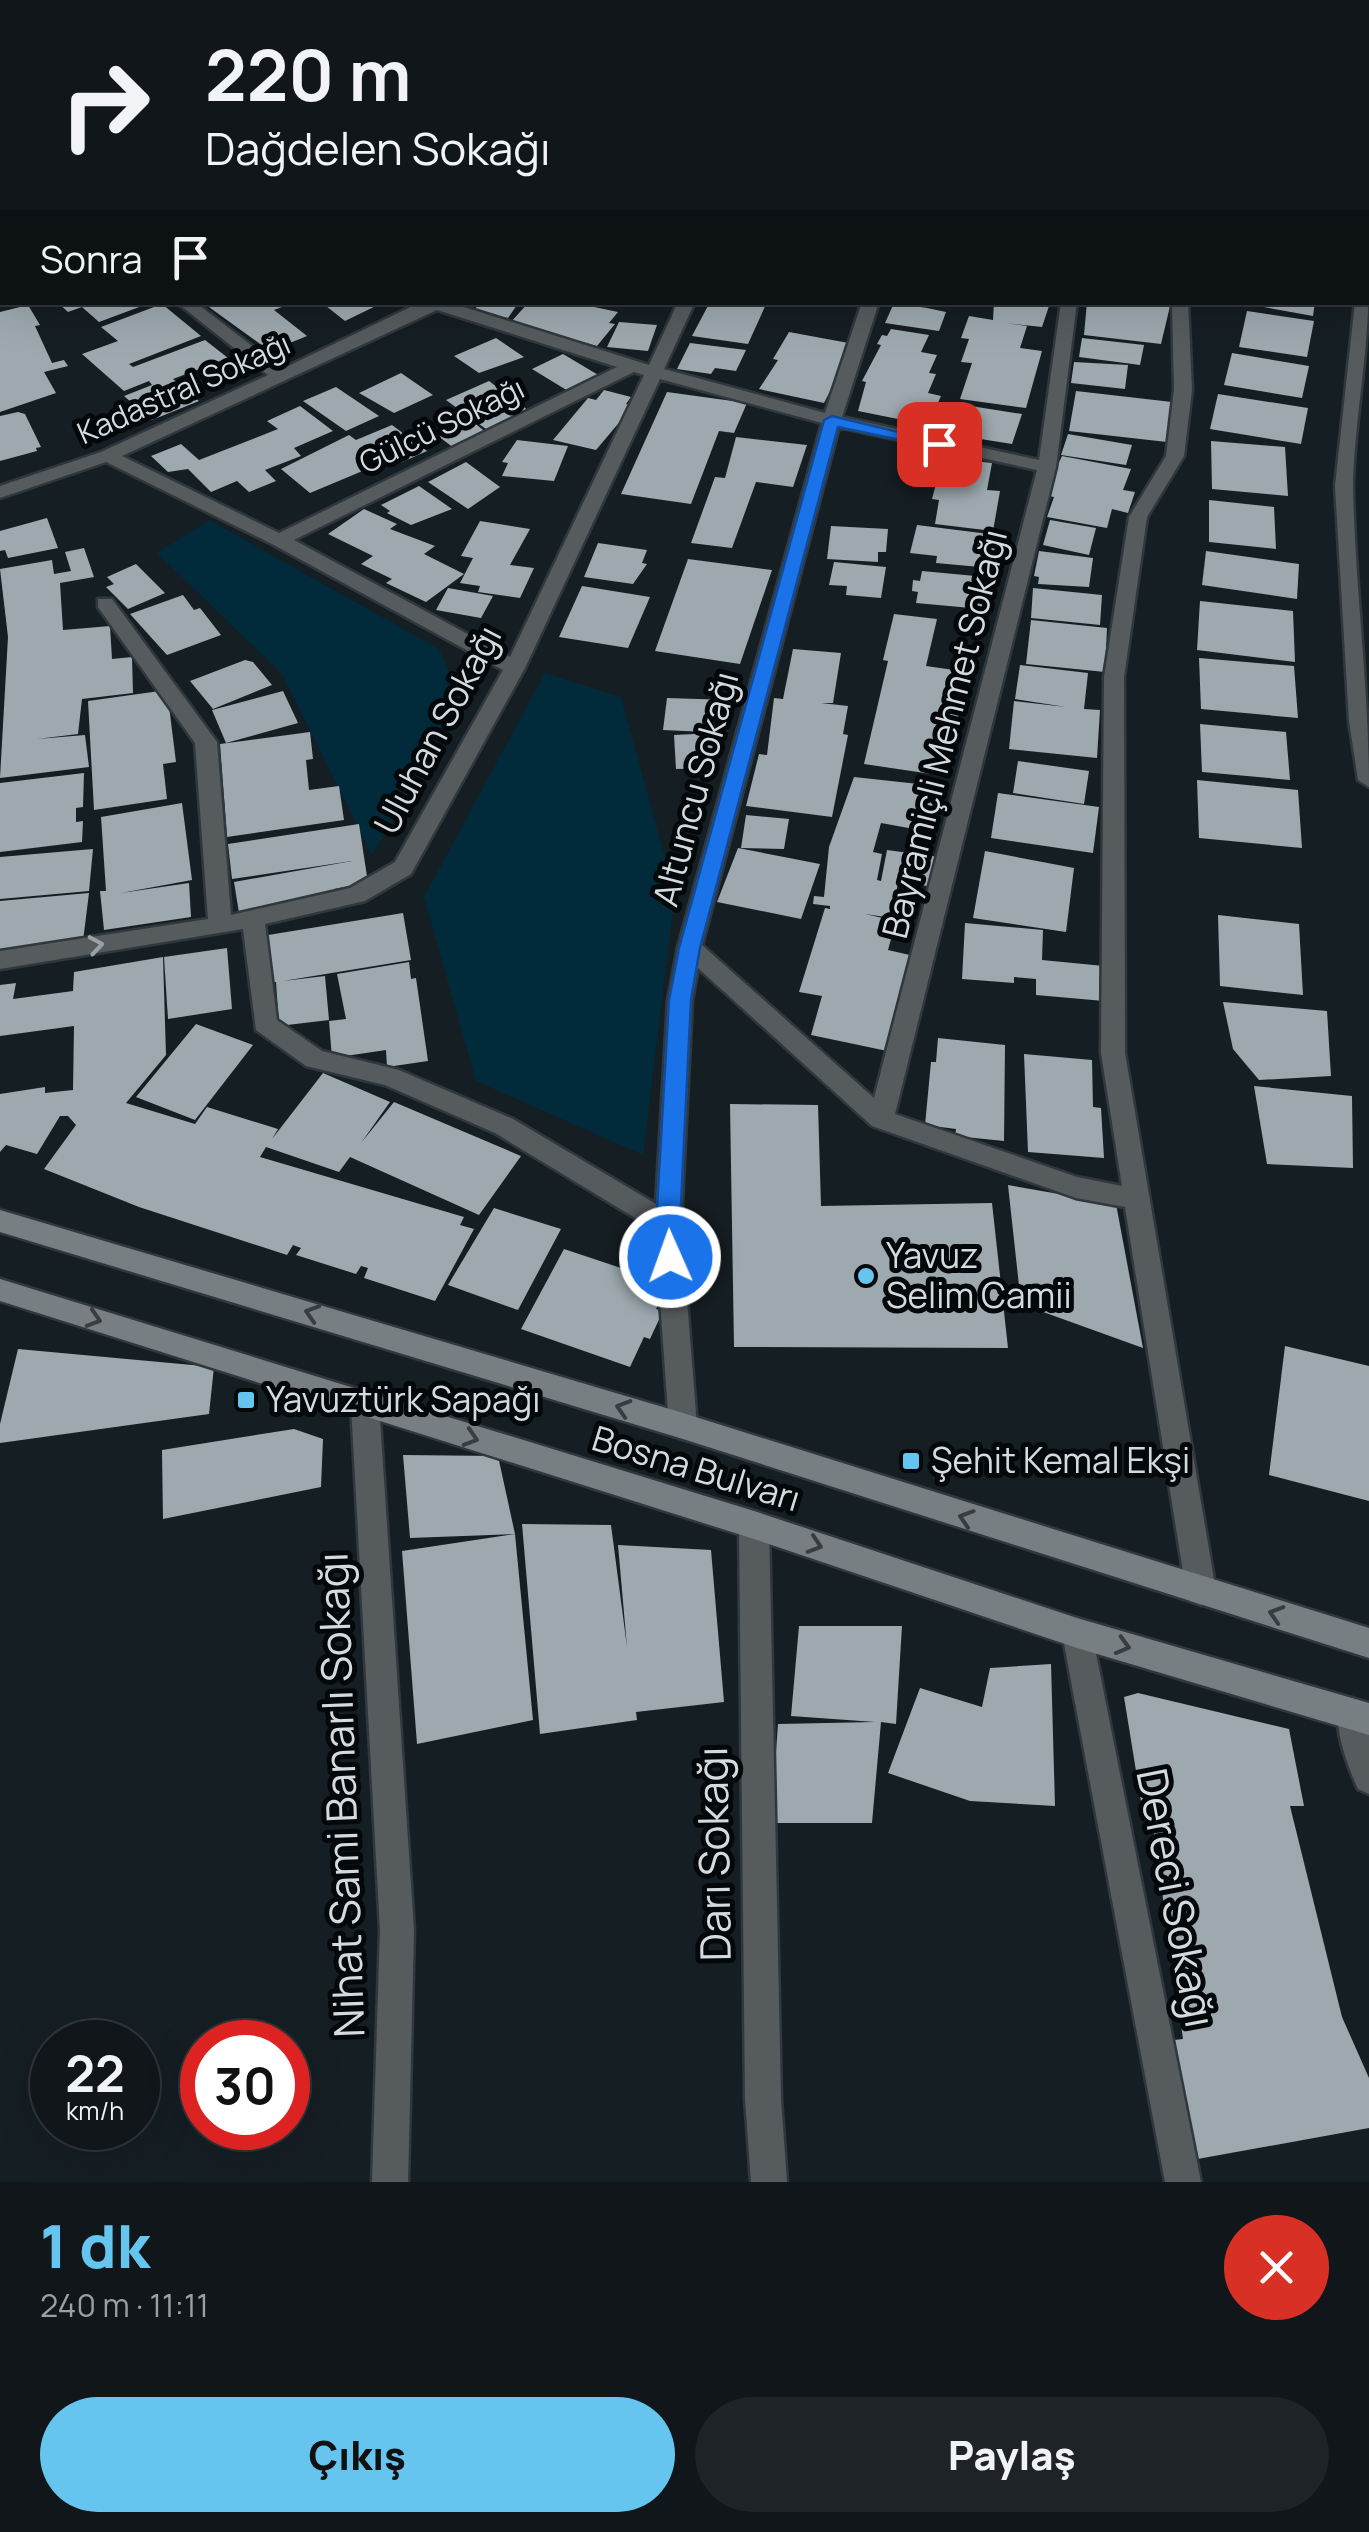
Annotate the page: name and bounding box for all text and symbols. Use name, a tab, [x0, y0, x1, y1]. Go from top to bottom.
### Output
text: 220 m	[205, 26, 411, 122]
icon: right	[40, 40, 170, 170]
text: Dağdelen Sokağı	[205, 117, 551, 179]
icon: arrive	[163, 230, 218, 285]
text: Sonra	[40, 232, 143, 284]
street label: Kadastral Sokağı	[70, 322, 296, 453]
street label: Gülcü Sokağı	[352, 367, 531, 482]
pin	[897, 402, 982, 487]
icon: arrive	[912, 417, 967, 472]
street label: Bayramiçli Mehmet Sokağı	[870, 524, 1018, 943]
street label: Uluhan Sokağı	[362, 617, 512, 842]
street label: Altuncu Sokağı	[641, 666, 749, 911]
one-way arrow	[88, 936, 105, 957]
position arrow	[618, 1205, 722, 1309]
place label: Yavuz Selim Camii	[886, 1231, 1072, 1319]
marker: Yavuz Selim Camii	[855, 1265, 877, 1287]
one-way arrow	[304, 1304, 321, 1325]
one-way arrow	[85, 1307, 102, 1328]
place label: Yavuztürk Sapağı	[266, 1375, 540, 1423]
marker: Yavuztürk Sapağı	[235, 1389, 257, 1411]
one-way arrow	[615, 1399, 632, 1419]
street label: Bosna Bulvarı	[586, 1414, 806, 1522]
one-way arrow	[462, 1426, 479, 1447]
place label: Şehit Kemal Ekşi	[931, 1436, 1190, 1484]
marker: Şehit Kemal Ekşi	[900, 1450, 922, 1472]
one-way arrow	[958, 1509, 975, 1529]
one-way arrow	[805, 1534, 822, 1554]
street label: Nihat Sami Banarlı Sokağı	[303, 1552, 377, 2038]
one-way arrow	[1268, 1605, 1285, 1626]
one-way arrow	[1114, 1634, 1131, 1655]
street label: Darı Sokağı	[682, 1746, 744, 1962]
street label: Dereci Sokağı	[1123, 1763, 1230, 2032]
speed limit sign: 30	[180, 2020, 310, 2150]
text: 22	[65, 2039, 125, 2107]
text: km/h	[66, 2093, 124, 2128]
text: 1 dk	[40, 2204, 150, 2286]
button: close	[1224, 2215, 1329, 2320]
text: 240 m · 11:11	[40, 2283, 209, 2327]
button: Çıkış	[40, 2397, 675, 2512]
button: Paylaş	[695, 2397, 1329, 2512]

